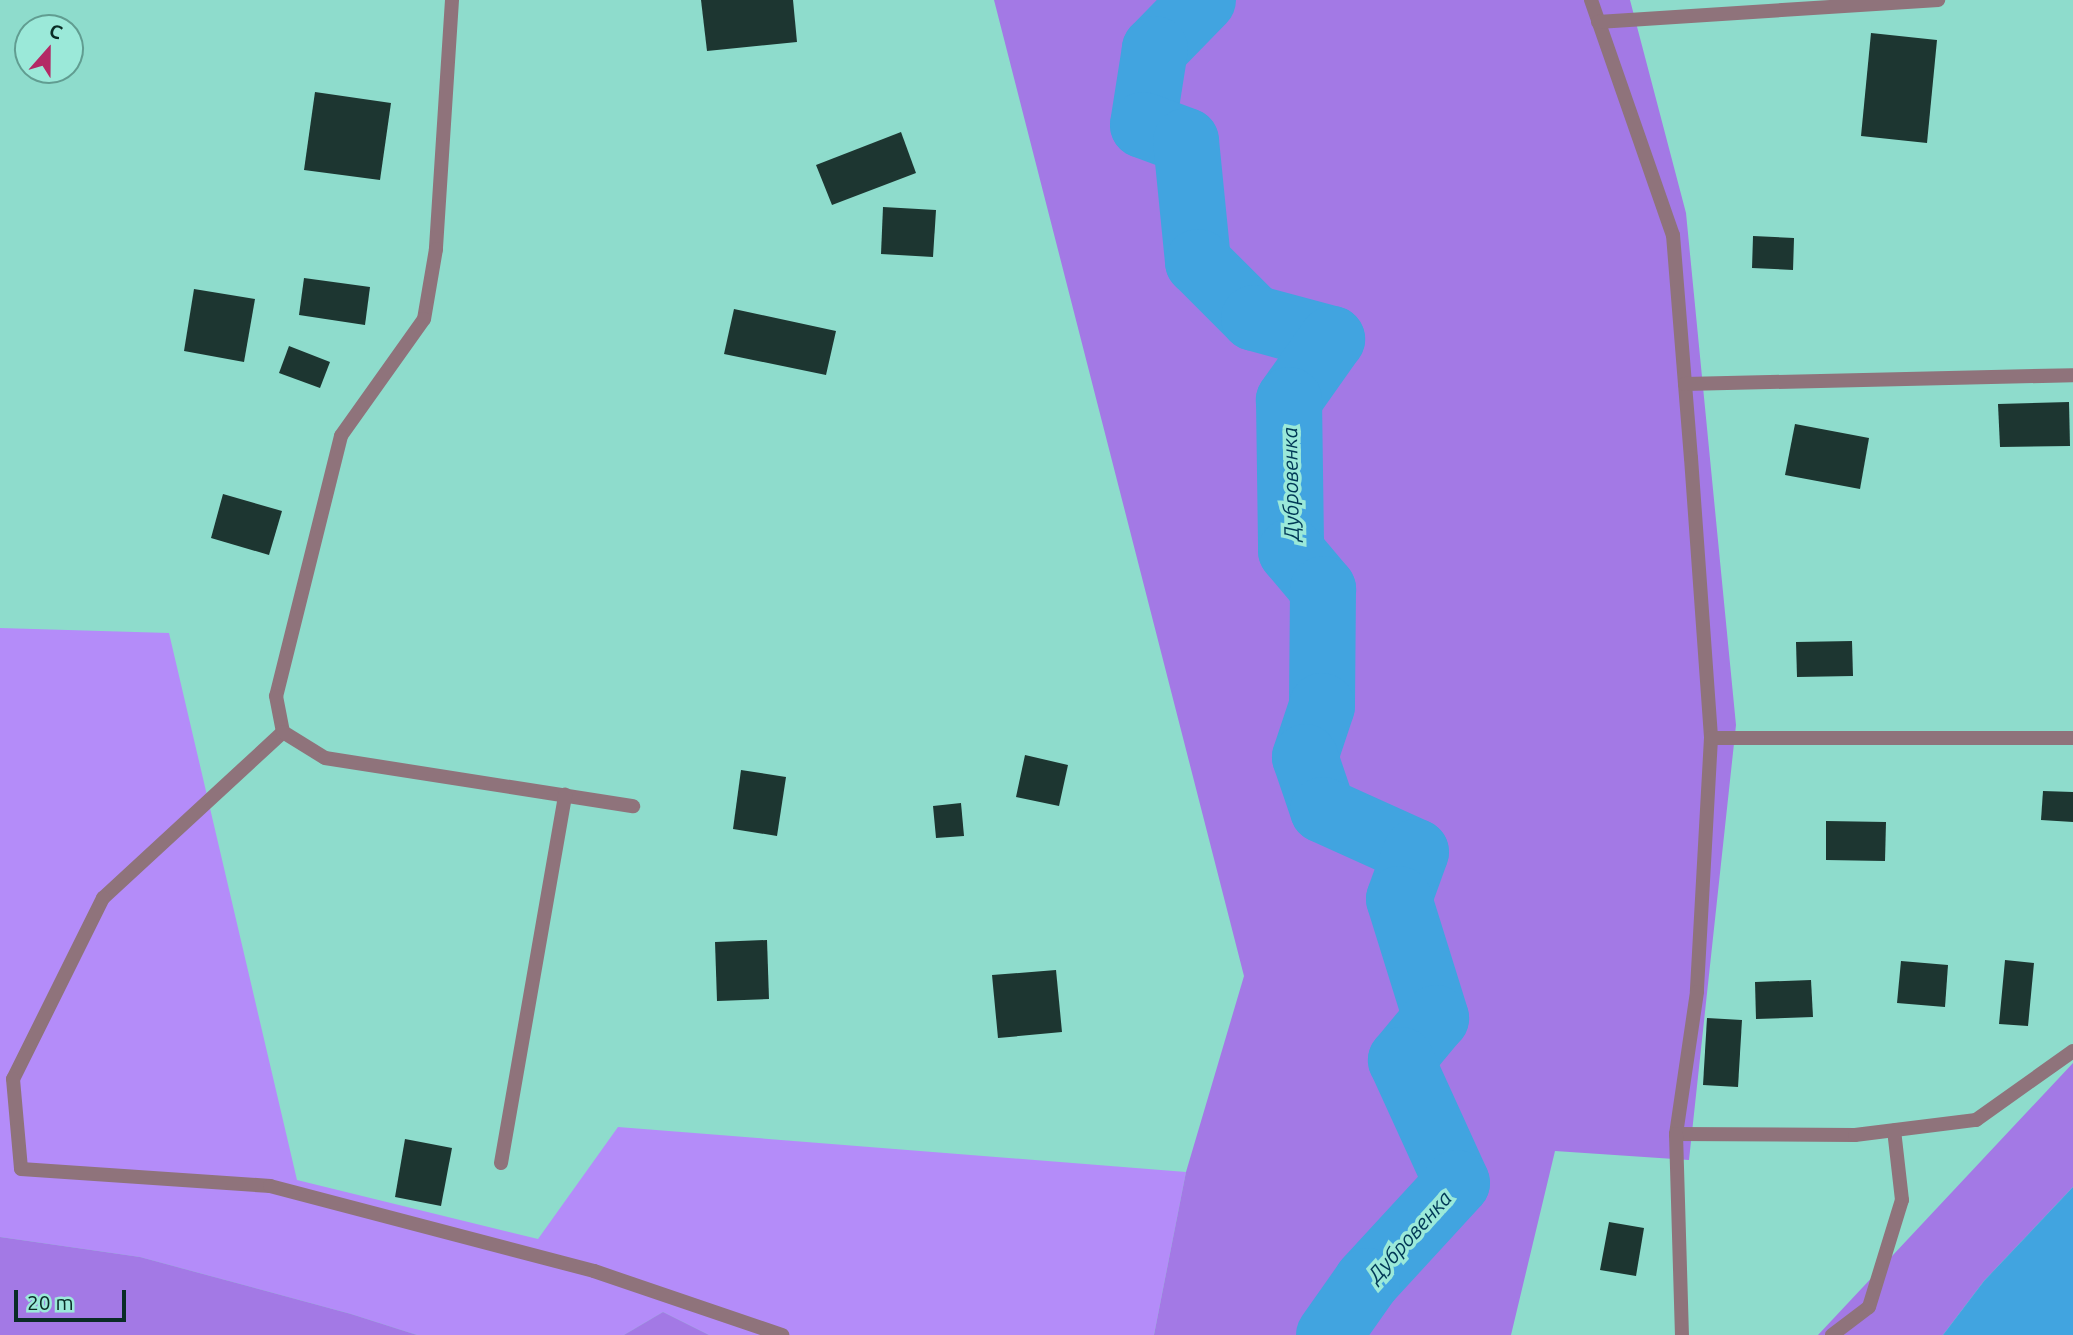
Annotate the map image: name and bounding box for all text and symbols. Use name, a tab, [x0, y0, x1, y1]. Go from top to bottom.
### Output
north arrow	[14, 14, 84, 84]
text: С	[46, 19, 65, 44]
water label: Дубровенка	[1276, 427, 1304, 541]
water label: Дубровенка	[1362, 1185, 1456, 1287]
scale bar	[18, 1276, 130, 1320]
text: 20 m	[27, 1290, 74, 1314]

